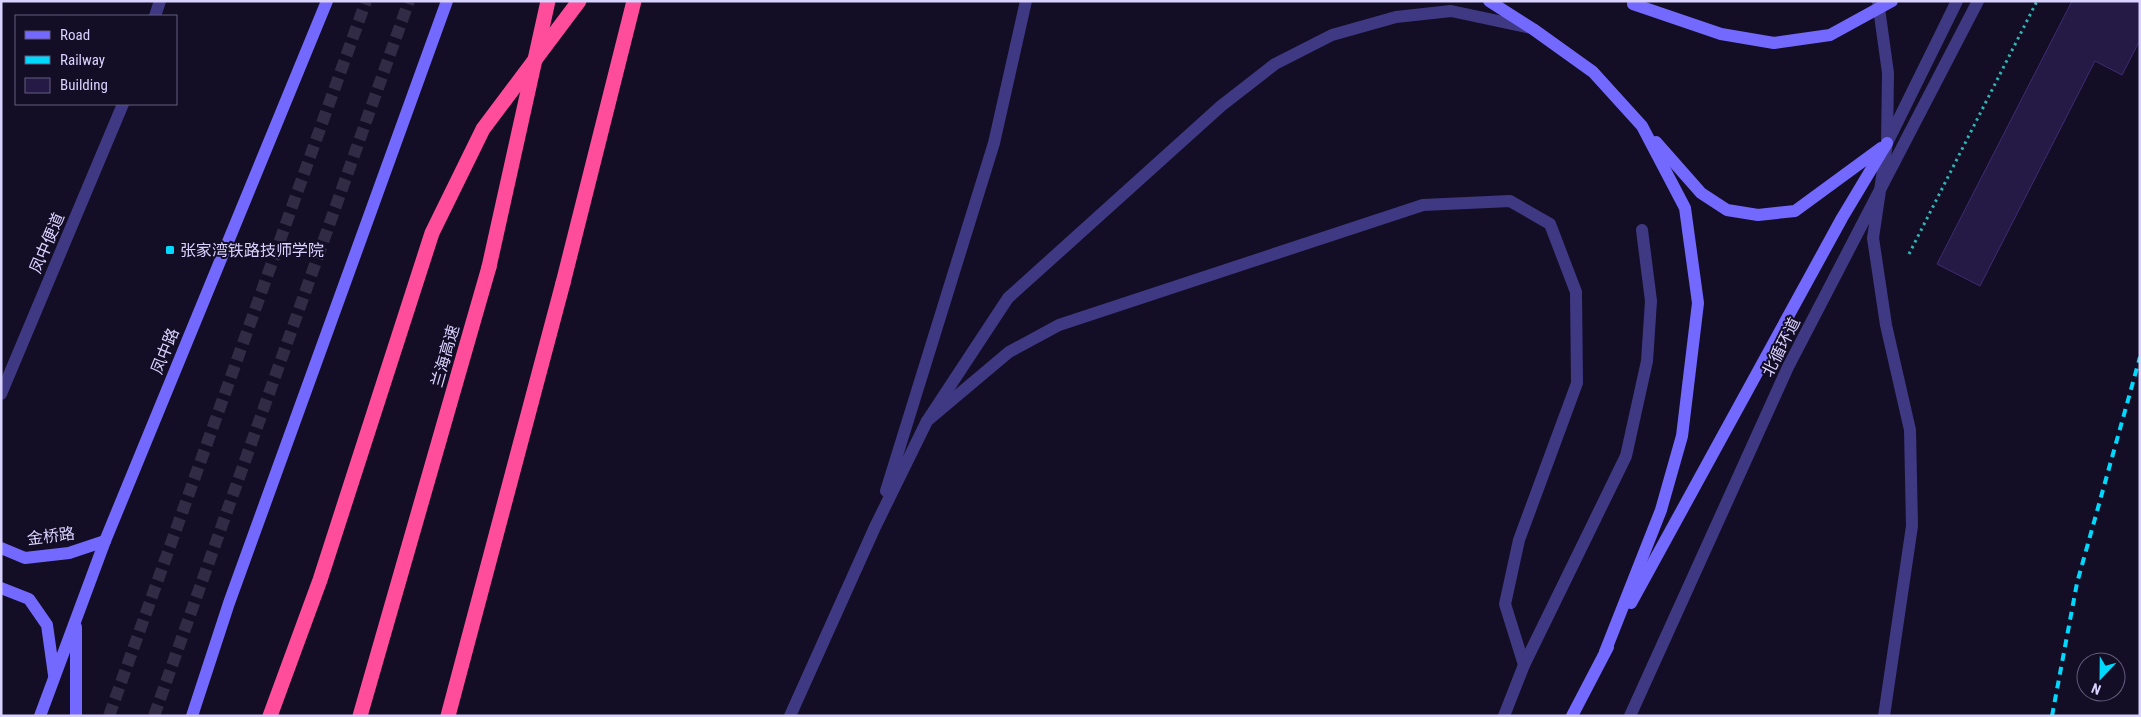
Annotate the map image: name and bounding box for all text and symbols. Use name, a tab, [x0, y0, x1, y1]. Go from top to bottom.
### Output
legend	[15, 15, 178, 105]
text: Road	[60, 26, 90, 44]
text: Railway	[60, 51, 105, 69]
text: Building	[60, 76, 108, 94]
street label: 凤中便道	[26, 210, 68, 276]
place label: 张家湾铁路技师学院	[180, 241, 324, 260]
marker: 张家湾铁路技师学院	[164, 244, 176, 256]
street label: 北循环道	[1758, 314, 1804, 380]
street label: 兰海高速	[427, 323, 463, 389]
street label: 凤中路	[147, 325, 183, 377]
street label: 金桥路	[26, 524, 76, 548]
north arrow	[2076, 652, 2126, 702]
text: N	[2089, 680, 2103, 698]

